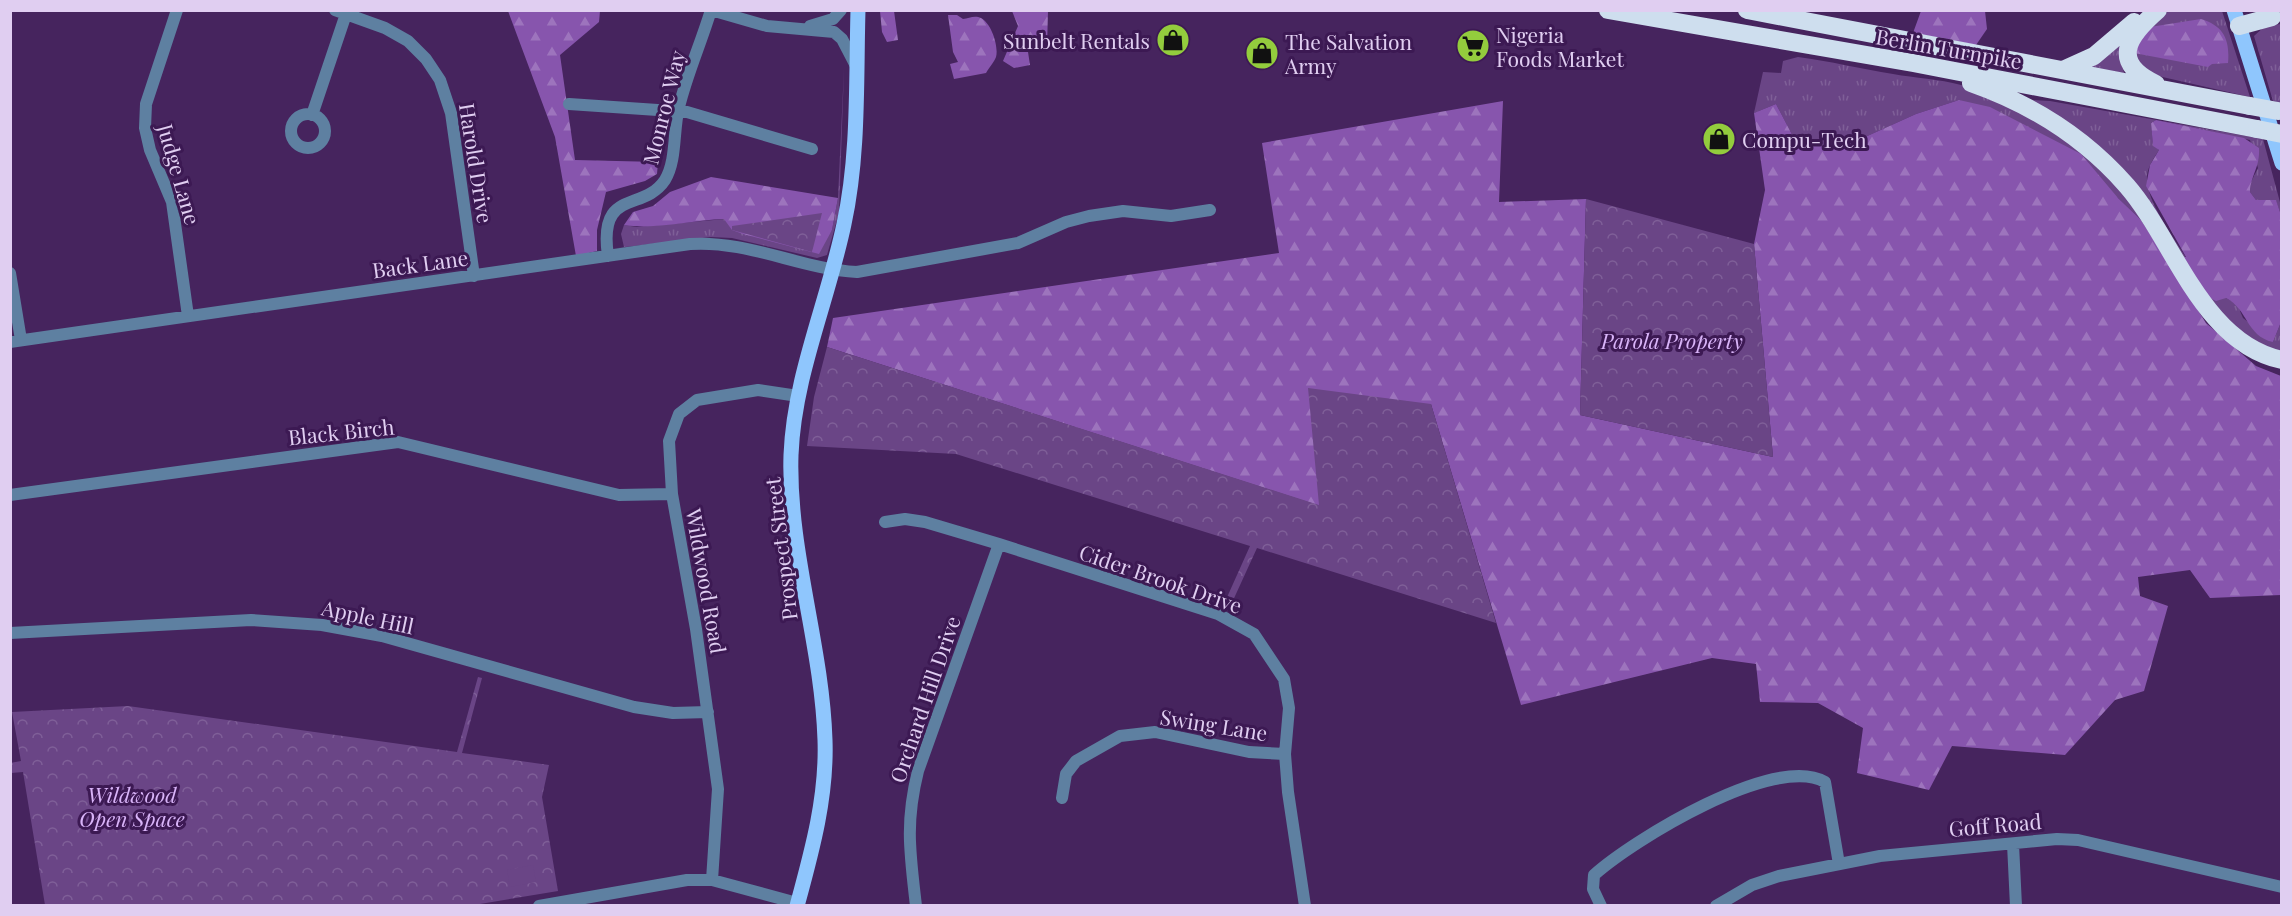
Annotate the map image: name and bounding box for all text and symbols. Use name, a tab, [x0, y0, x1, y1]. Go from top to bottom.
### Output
place label: Nigeria Foods Market	[1496, 20, 1624, 72]
street label: Berlin Turnpike	[1874, 21, 2024, 75]
shop icon: Sunbelt Rentals	[1155, 22, 1191, 58]
place label: Sunbelt Rentals	[1003, 26, 1150, 54]
place label: The Salvation Army	[1284, 27, 1413, 79]
supermarket icon: Nigeria Foods Market	[1455, 28, 1491, 64]
shop icon: The Salvation Army	[1244, 35, 1280, 71]
street label: Monroe Way	[635, 47, 691, 167]
street label: Harold Drive	[454, 101, 500, 225]
street label: Judge Lane	[152, 119, 208, 228]
shop icon: Compu-Tech	[1701, 121, 1737, 157]
place label: Compu-Tech	[1742, 125, 1867, 153]
street label: Back Lane	[370, 242, 470, 284]
park label: Parola Property	[1600, 326, 1743, 354]
street label: Black Birch	[286, 411, 396, 451]
street label: Prospect Street	[757, 475, 803, 622]
street label: Wildwood Road	[680, 505, 734, 656]
street label: Cider Brook Drive	[1076, 537, 1246, 619]
street label: Apple Hill	[318, 592, 417, 639]
street label: Orchard Hill Drive	[882, 612, 966, 786]
street label: Swing Lane	[1158, 702, 1270, 746]
park label: Wildwood Open Space	[79, 780, 185, 832]
street label: Goff Road	[1947, 806, 2043, 842]

